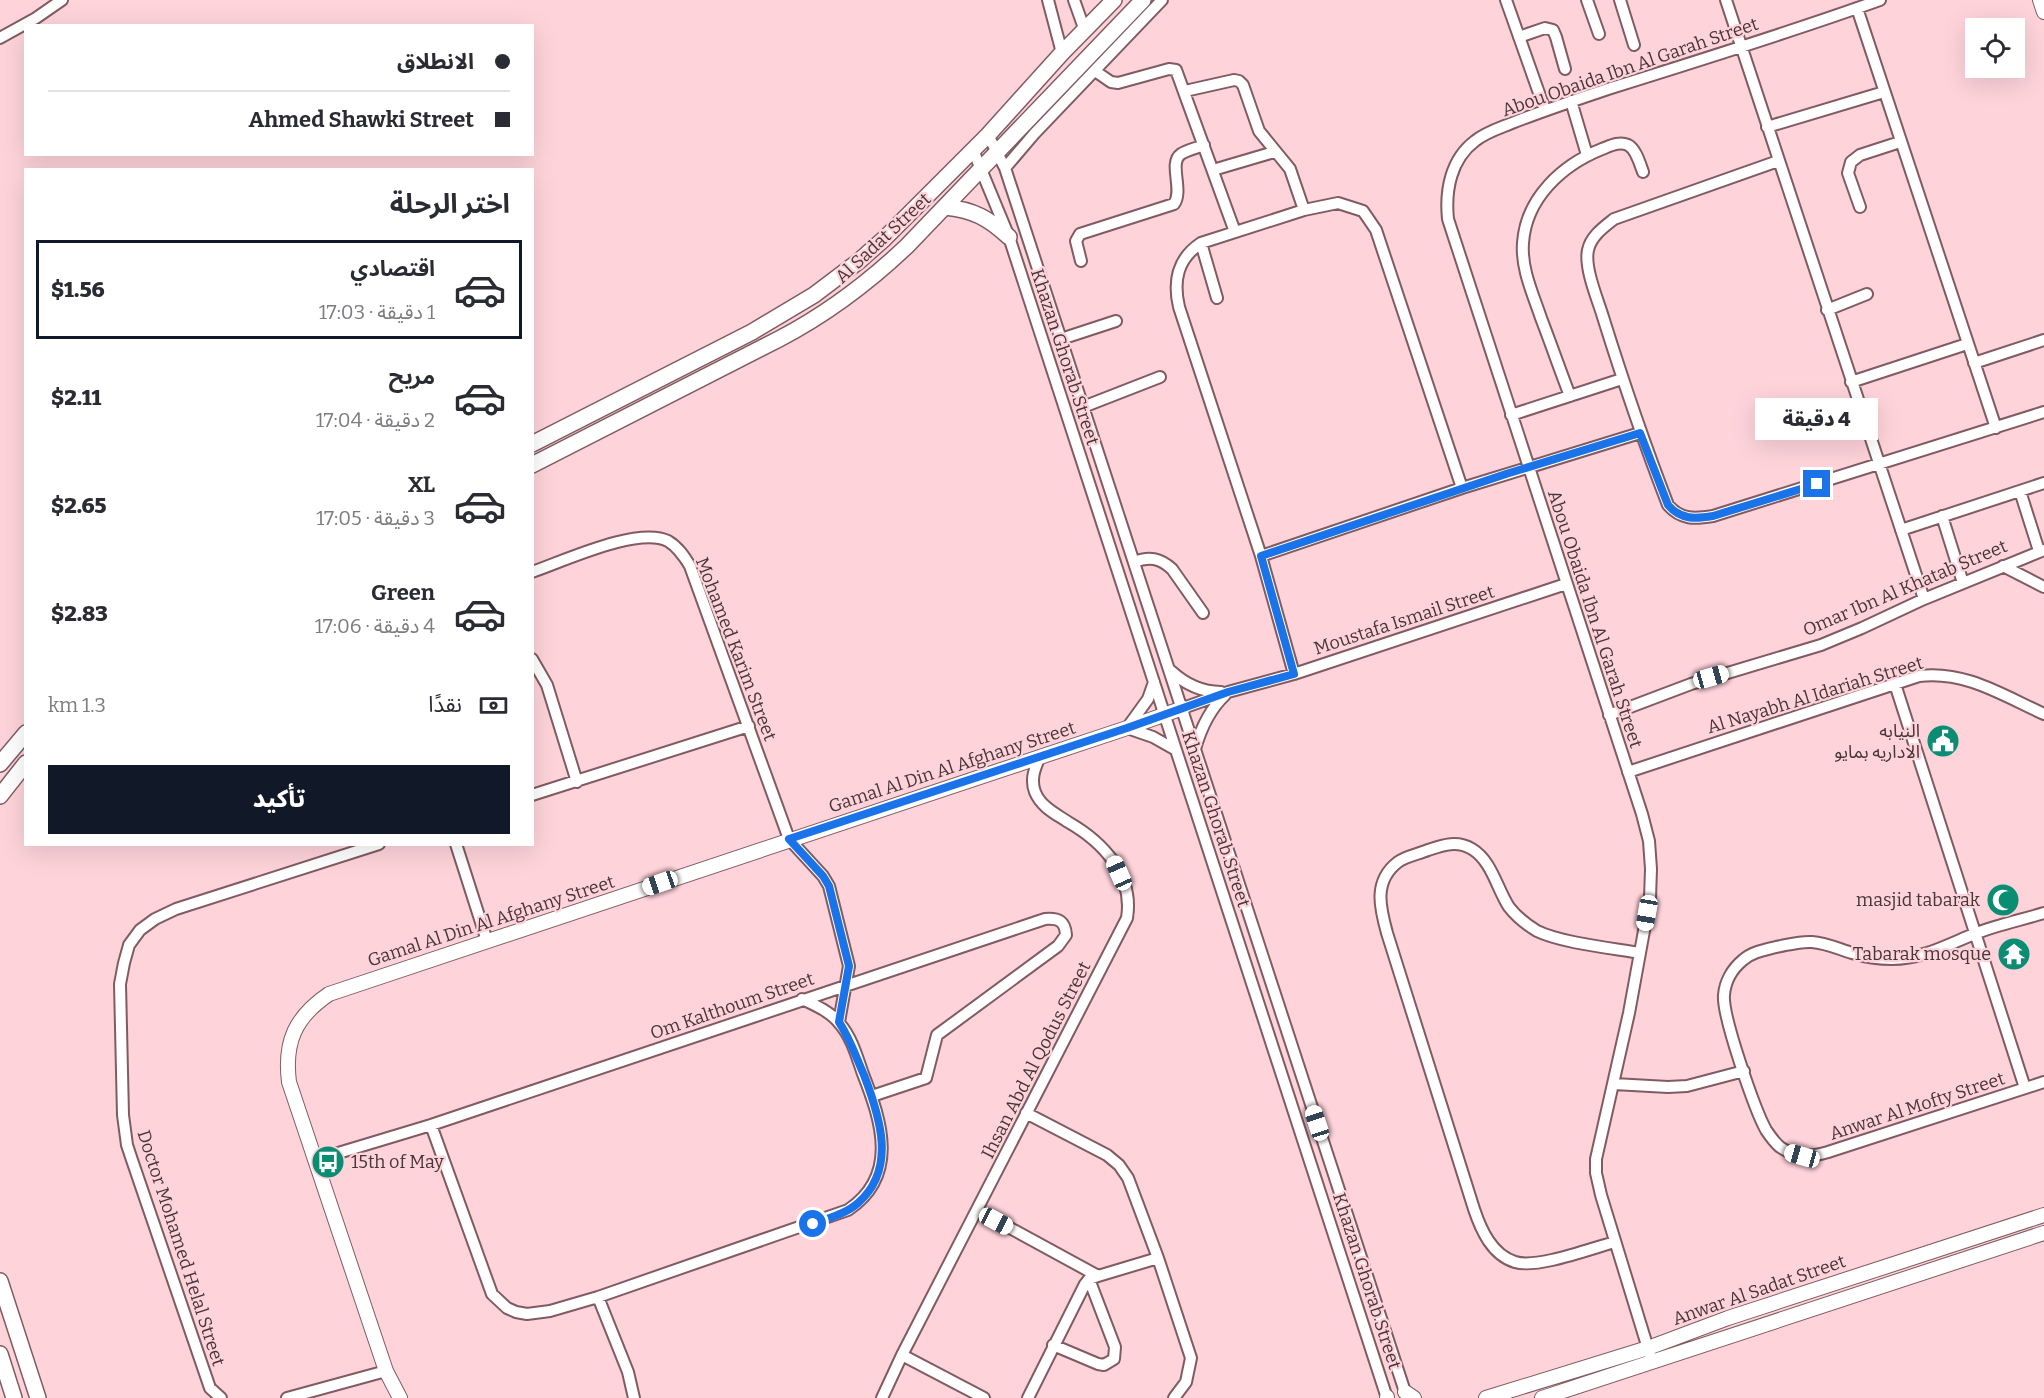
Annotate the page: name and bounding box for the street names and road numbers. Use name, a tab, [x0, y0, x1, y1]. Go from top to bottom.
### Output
street label: Abou Obaida Ibn Al Garah Street	[1499, 13, 1762, 121]
street label: Al Sadat Street	[831, 188, 936, 288]
street label: Khazan Ghorab Street	[1026, 266, 1104, 448]
street label: Abou Obaida Ibn Al Garah Street	[1543, 487, 1647, 751]
street label: Omar Ibn Al Khatab Street	[1800, 535, 2011, 641]
street label: Mohamed Karim Street	[691, 554, 781, 744]
street label: Moustafa Ismail Street	[1311, 580, 1497, 660]
street label: Al Nayabh Al Idariah Street	[1704, 651, 1926, 738]
street label: Gamal Al Din Al Afghany Street	[826, 716, 1079, 817]
street label: Khazan Ghorab Street	[1177, 728, 1255, 910]
street label: Gamal Al Din Al Afghany Street	[365, 870, 618, 971]
street label: Ihsan Abd Al Qodus Street	[977, 957, 1096, 1162]
street label: Om Kalthoum Street	[647, 968, 817, 1044]
street label: Anwar Al Mofty Street	[1827, 1067, 2008, 1145]
street label: Doctor Mohamed Helal Street	[132, 1127, 230, 1369]
street label: Khazan Ghorab Street	[1328, 1190, 1406, 1372]
street label: Anwar Al Sadat Street	[1670, 1250, 1849, 1330]

